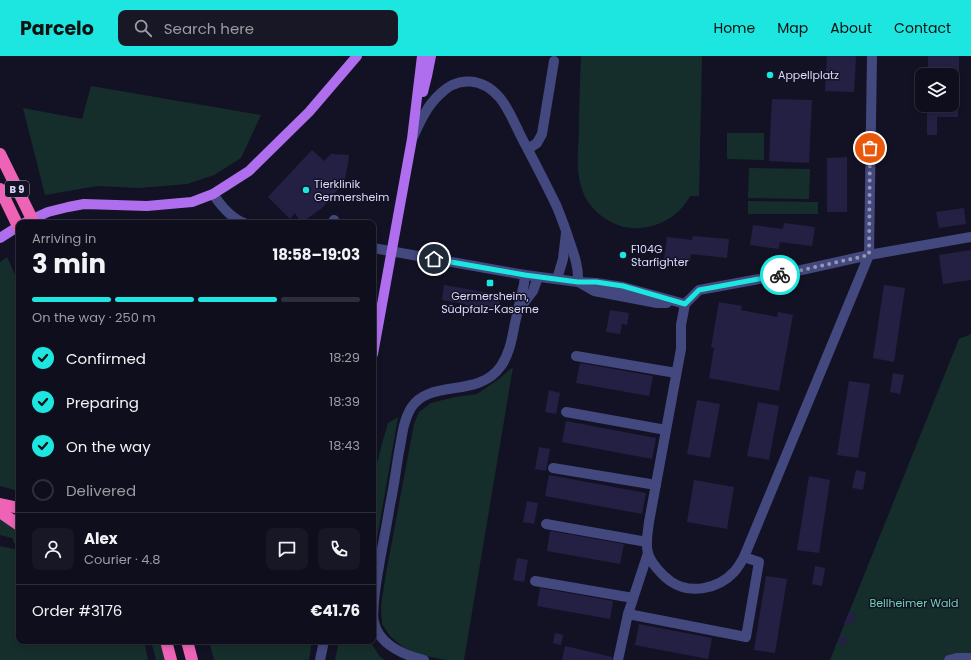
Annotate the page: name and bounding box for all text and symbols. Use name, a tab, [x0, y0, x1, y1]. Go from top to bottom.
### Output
search box	[118, 10, 398, 46]
text: Parcelo	[20, 15, 94, 42]
icon: search	[132, 17, 154, 39]
text: Search here	[164, 18, 254, 39]
text: Home	[713, 18, 755, 38]
text: Map	[777, 18, 808, 38]
text: About	[830, 18, 872, 38]
text: Contact	[894, 18, 951, 38]
place label: Appellplatz	[778, 67, 839, 83]
map controls	[915, 68, 959, 112]
button: layers	[915, 68, 959, 112]
marker: Appellplatz	[765, 70, 775, 80]
pin	[853, 131, 887, 165]
icon: bag	[859, 137, 881, 159]
place label: Tierklinik Germersheim	[314, 176, 389, 205]
road number: B 9	[5, 181, 29, 197]
marker: Tierklinik Germersheim	[301, 185, 311, 195]
text: Arriving in	[32, 229, 96, 248]
place label: F104G Starfighter	[631, 241, 689, 270]
pin	[417, 242, 451, 276]
text: 18:58–19:03	[273, 244, 360, 265]
text: 3 min	[32, 246, 106, 282]
icon: home	[423, 248, 445, 270]
marker: F104G Starfighter	[618, 250, 628, 260]
courier	[760, 255, 800, 295]
icon: bike	[769, 264, 791, 286]
marker: Germersheim, Südpfalz-Kaserne	[485, 278, 495, 288]
place label: Germersheim, Südpfalz-Kaserne	[441, 288, 539, 317]
text: On the way · 250 m	[32, 308, 156, 327]
icon: check	[32, 347, 54, 369]
text: Confirmed	[66, 348, 146, 369]
text: 18:29	[329, 348, 360, 367]
icon: check	[32, 391, 54, 413]
text: Preparing	[66, 392, 139, 413]
text: 18:39	[329, 392, 360, 411]
icon: check	[32, 435, 54, 457]
text: On the way	[66, 436, 151, 457]
text: 18:43	[329, 436, 360, 455]
text: Delivered	[66, 480, 136, 501]
button: person	[32, 528, 74, 570]
text: Alex	[84, 528, 118, 549]
button: chat	[266, 528, 308, 570]
button: phone	[318, 528, 360, 570]
text: Courier · 4.8	[84, 550, 160, 569]
park label: Bellheimer Wald	[869, 595, 959, 611]
text: Order #3176	[32, 600, 122, 621]
text: €41.76	[310, 600, 360, 621]

